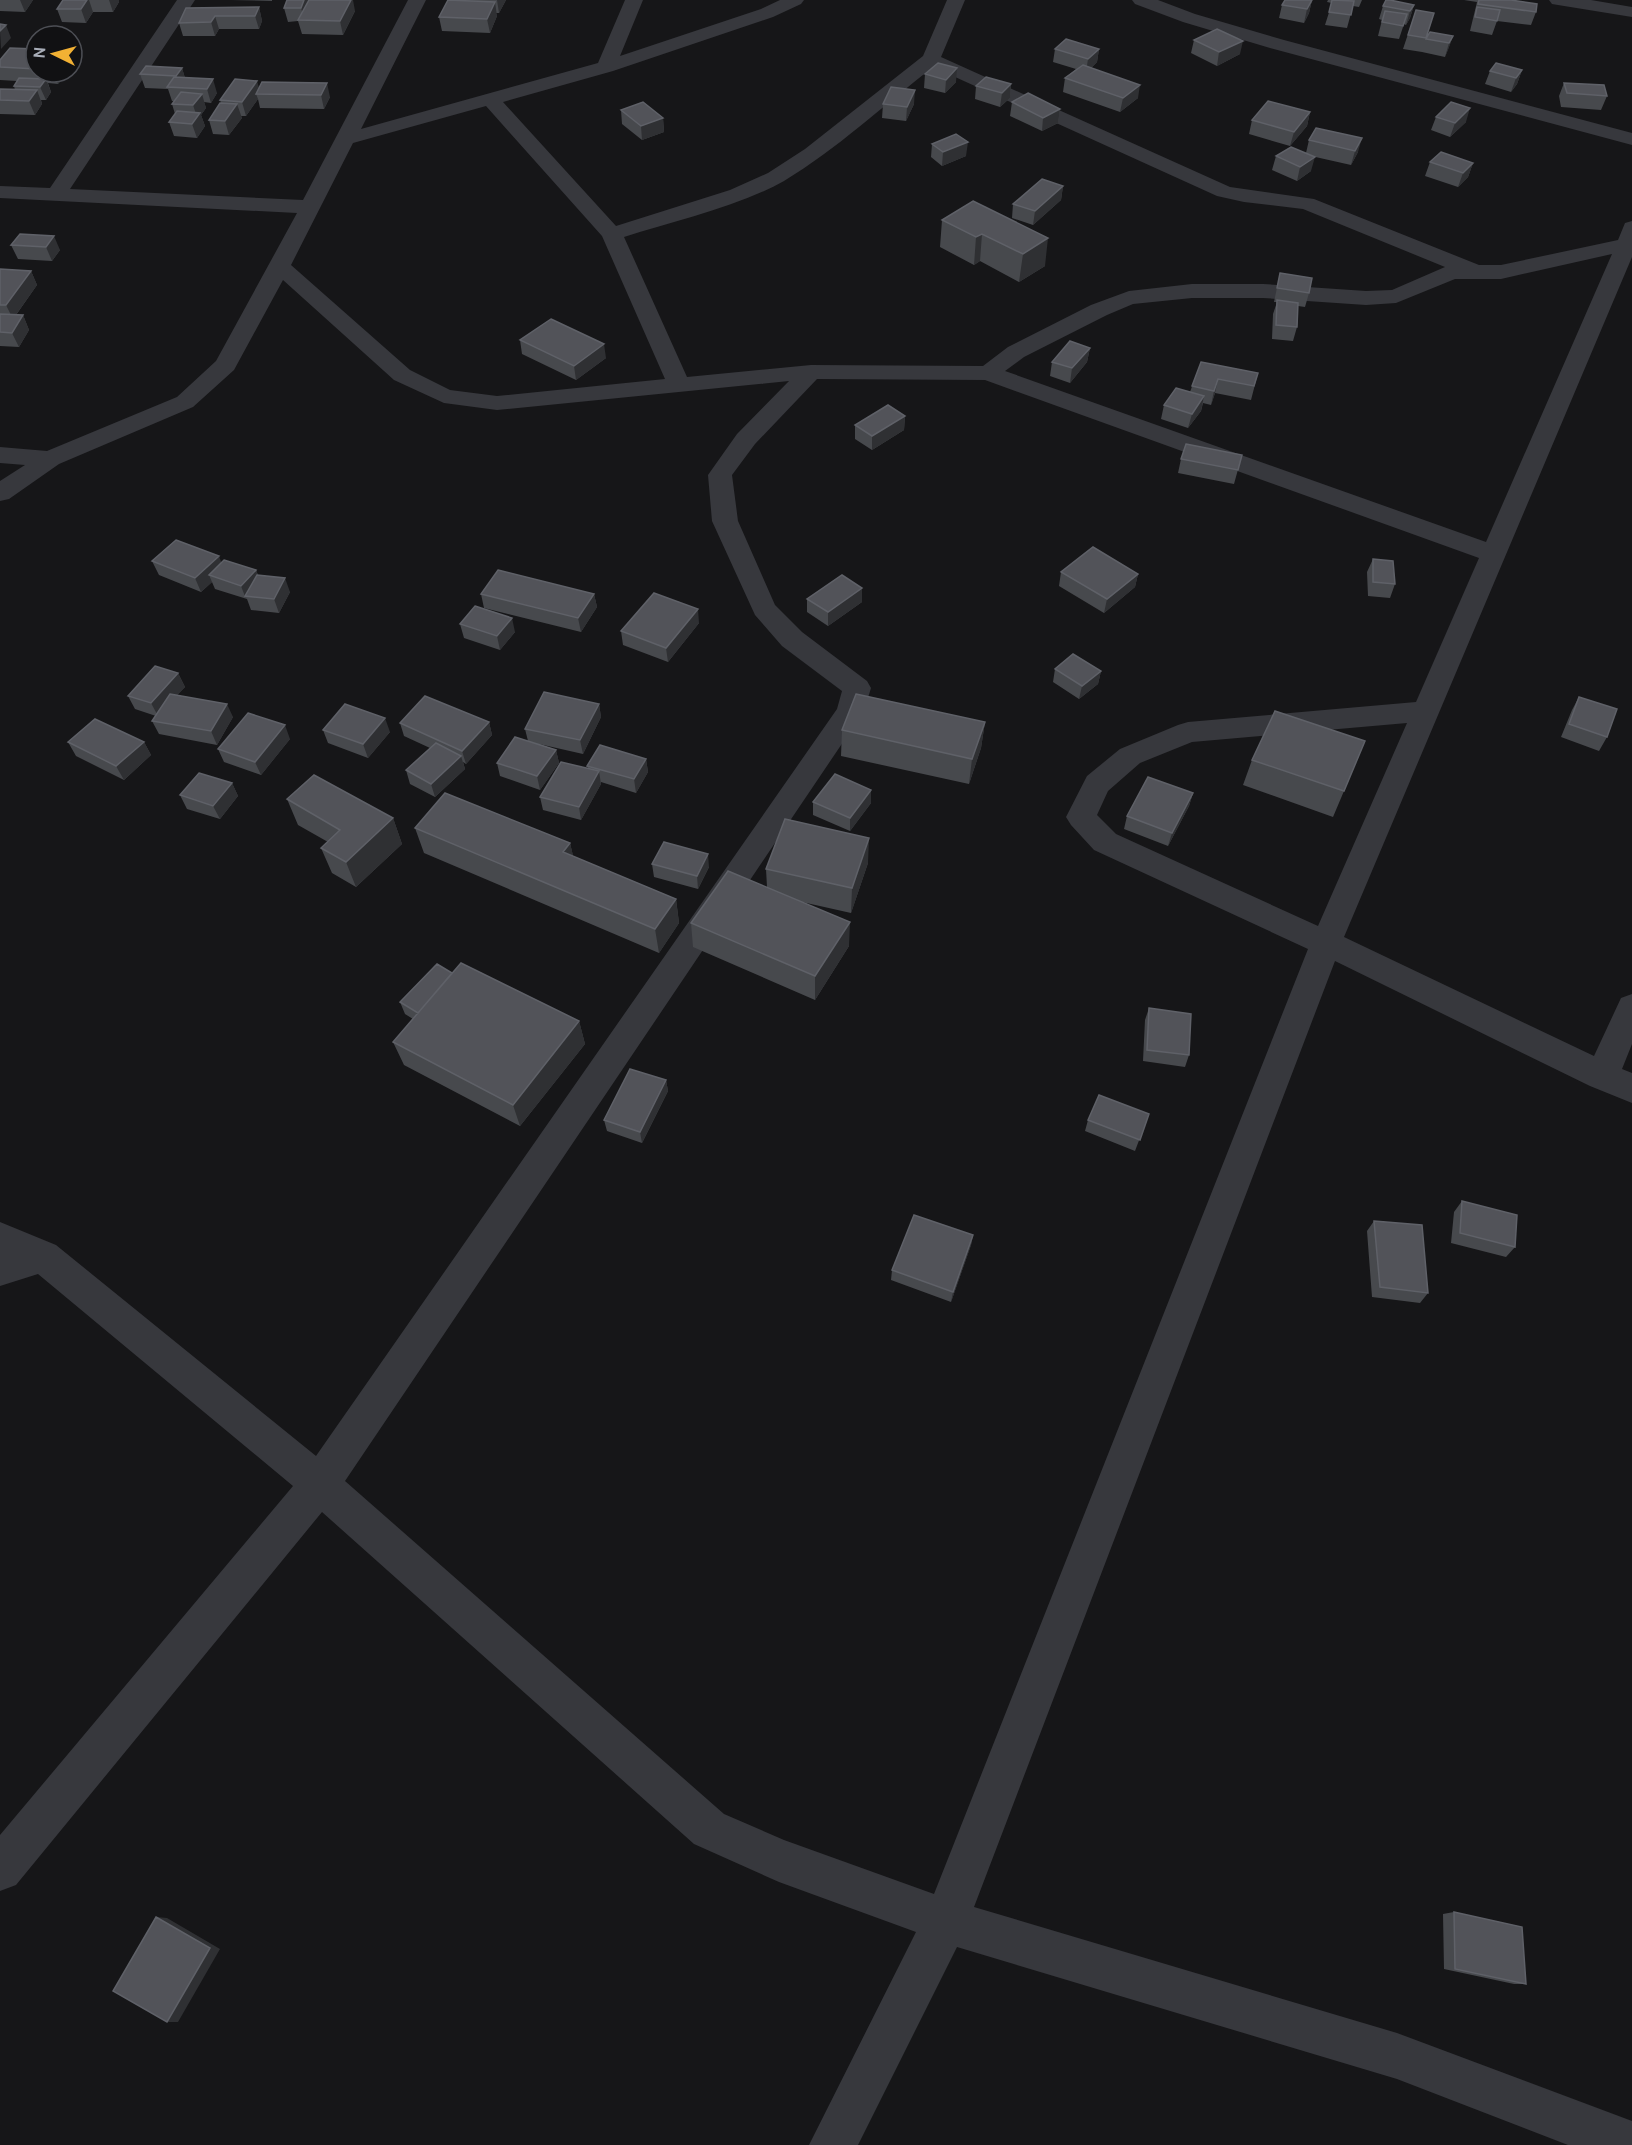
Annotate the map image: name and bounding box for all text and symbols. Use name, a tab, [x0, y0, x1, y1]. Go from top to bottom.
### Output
north arrow	[24, 24, 84, 84]
text: N	[30, 46, 50, 59]

